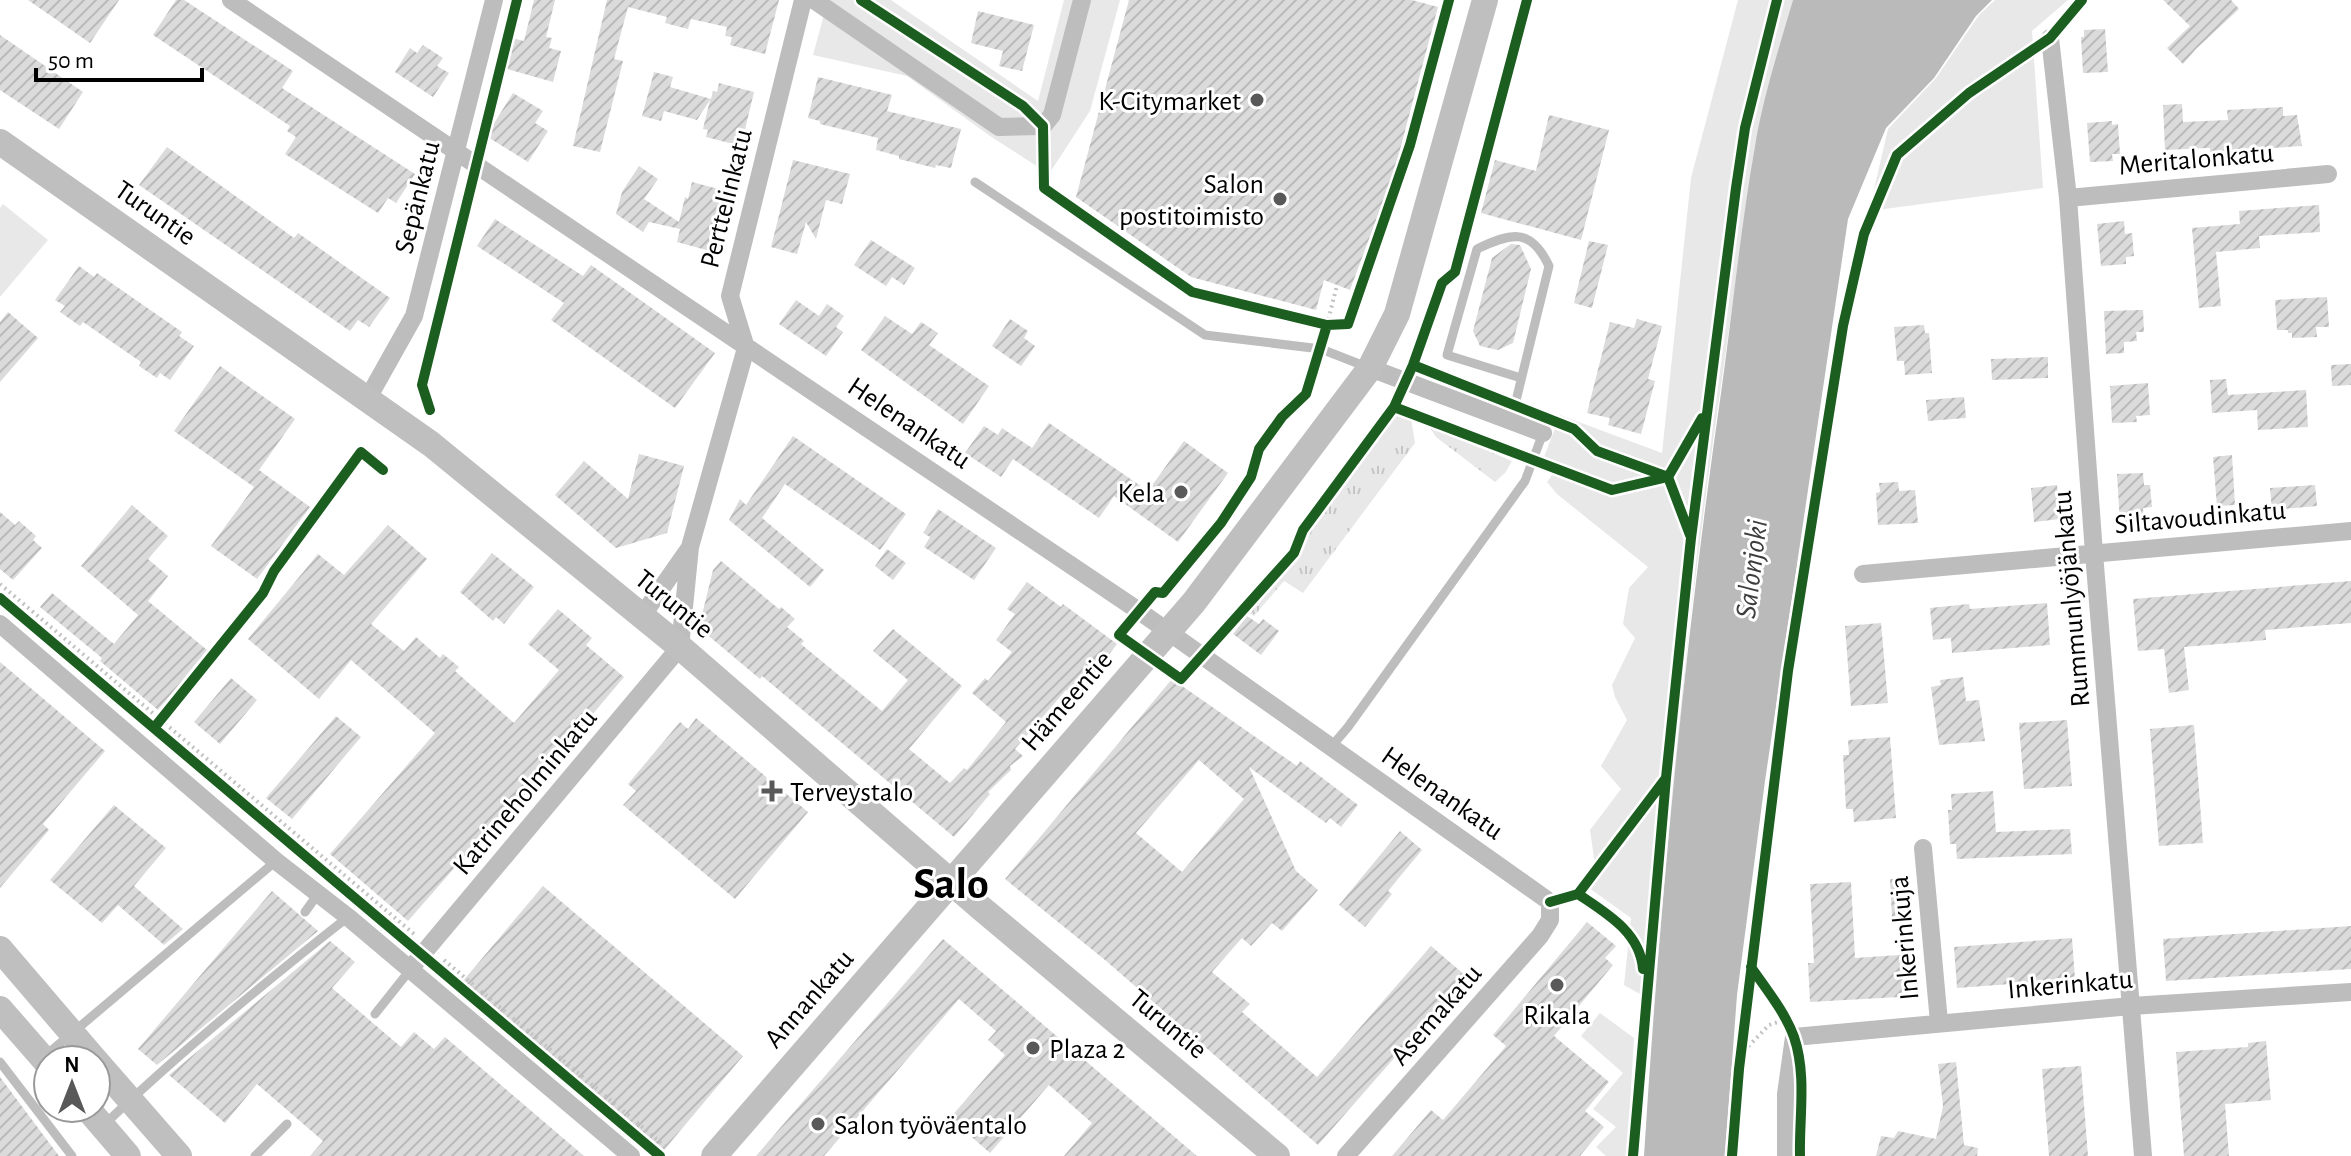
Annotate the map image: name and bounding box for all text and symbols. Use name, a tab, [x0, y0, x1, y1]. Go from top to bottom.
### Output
scale bar	[36, 32, 202, 82]
text: 50 m	[48, 49, 94, 73]
place label: K-Citymarket	[1098, 88, 1241, 116]
marker: K-Citymarket	[1248, 91, 1266, 109]
street label: Perttelinkatu	[696, 126, 758, 271]
street label: Sepänkatu	[390, 138, 445, 257]
street label: Meritalonkatu	[2118, 139, 2275, 181]
place label: Salon postitoimisto	[1119, 171, 1264, 231]
street label: Turuntie	[109, 176, 200, 251]
marker: Salon postitoimisto	[1271, 190, 1289, 208]
street label: Helenankatu	[843, 373, 975, 475]
place label: Kela	[1118, 480, 1165, 508]
marker: Kela	[1172, 483, 1190, 501]
street label: Rummunlyöjänkatu	[2049, 490, 2095, 708]
street label: Siltavoudinkatu	[2113, 497, 2287, 539]
water label: Salonjoki	[1731, 518, 1773, 620]
street label: Turuntie	[629, 565, 718, 644]
street label: Hämeentie	[1017, 646, 1118, 757]
street label: Katrineholminkatu	[448, 704, 603, 881]
street label: Helenankatu	[1376, 742, 1508, 846]
place label: Terveystalo	[790, 779, 913, 807]
marker: Terveystalo	[761, 780, 783, 802]
district label: Salo	[913, 863, 989, 907]
street label: Inkerinkuja	[1886, 874, 1924, 1001]
street label: Annankatu	[760, 945, 859, 1054]
street label: Asemakatu	[1386, 960, 1487, 1071]
street label: Inkerinkatu	[2006, 966, 2134, 1004]
marker: Rikala	[1548, 976, 1566, 994]
street label: Turuntie	[1124, 984, 1212, 1065]
place label: Rikala	[1523, 1002, 1591, 1030]
place label: Plaza 2	[1049, 1036, 1125, 1064]
marker: Plaza 2	[1024, 1039, 1042, 1057]
north arrow	[32, 1044, 112, 1124]
text: N	[64, 1054, 80, 1076]
place label: Salon työväentalo	[834, 1112, 1027, 1140]
marker: Salon työväentalo	[809, 1115, 827, 1133]

